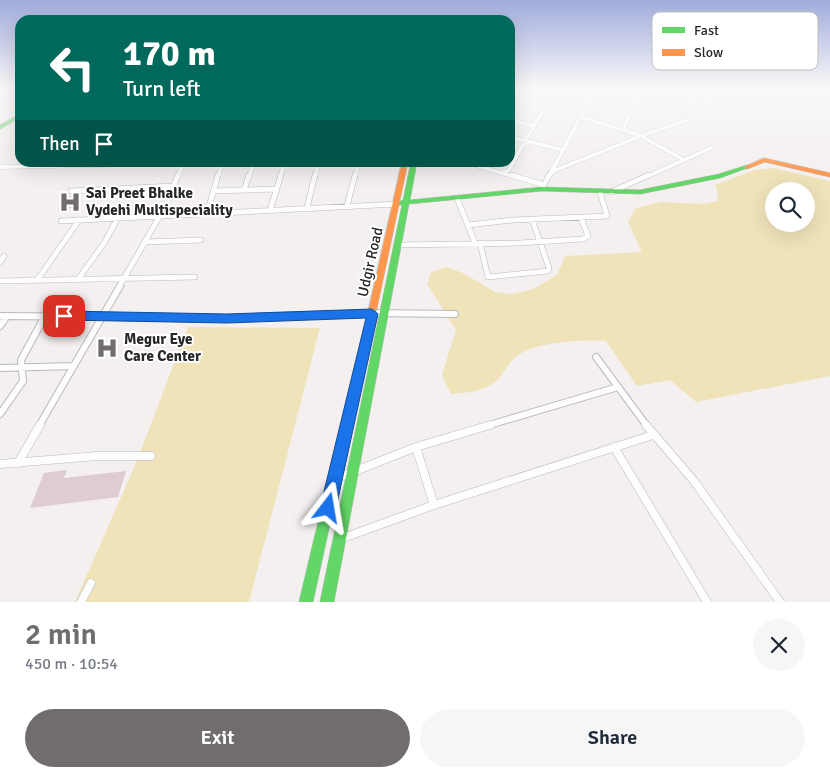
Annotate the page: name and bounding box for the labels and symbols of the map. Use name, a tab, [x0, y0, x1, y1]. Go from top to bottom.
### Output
legend	[652, 12, 818, 70]
text: Fast	[694, 22, 719, 39]
text: Slow	[694, 44, 723, 61]
place label: Sai Preet Bhalke Vydehi Multispeciality	[86, 184, 233, 219]
hospital icon: Sai Preet Bhalke Vydehi Multispeciality	[57, 189, 83, 215]
street label: Udgir Road	[353, 225, 387, 299]
pin	[43, 295, 85, 337]
place label: Megur Eye Care Center	[124, 330, 201, 365]
hospital icon: Megur Eye Care Center	[94, 335, 120, 361]
position arrow	[301, 481, 353, 533]

